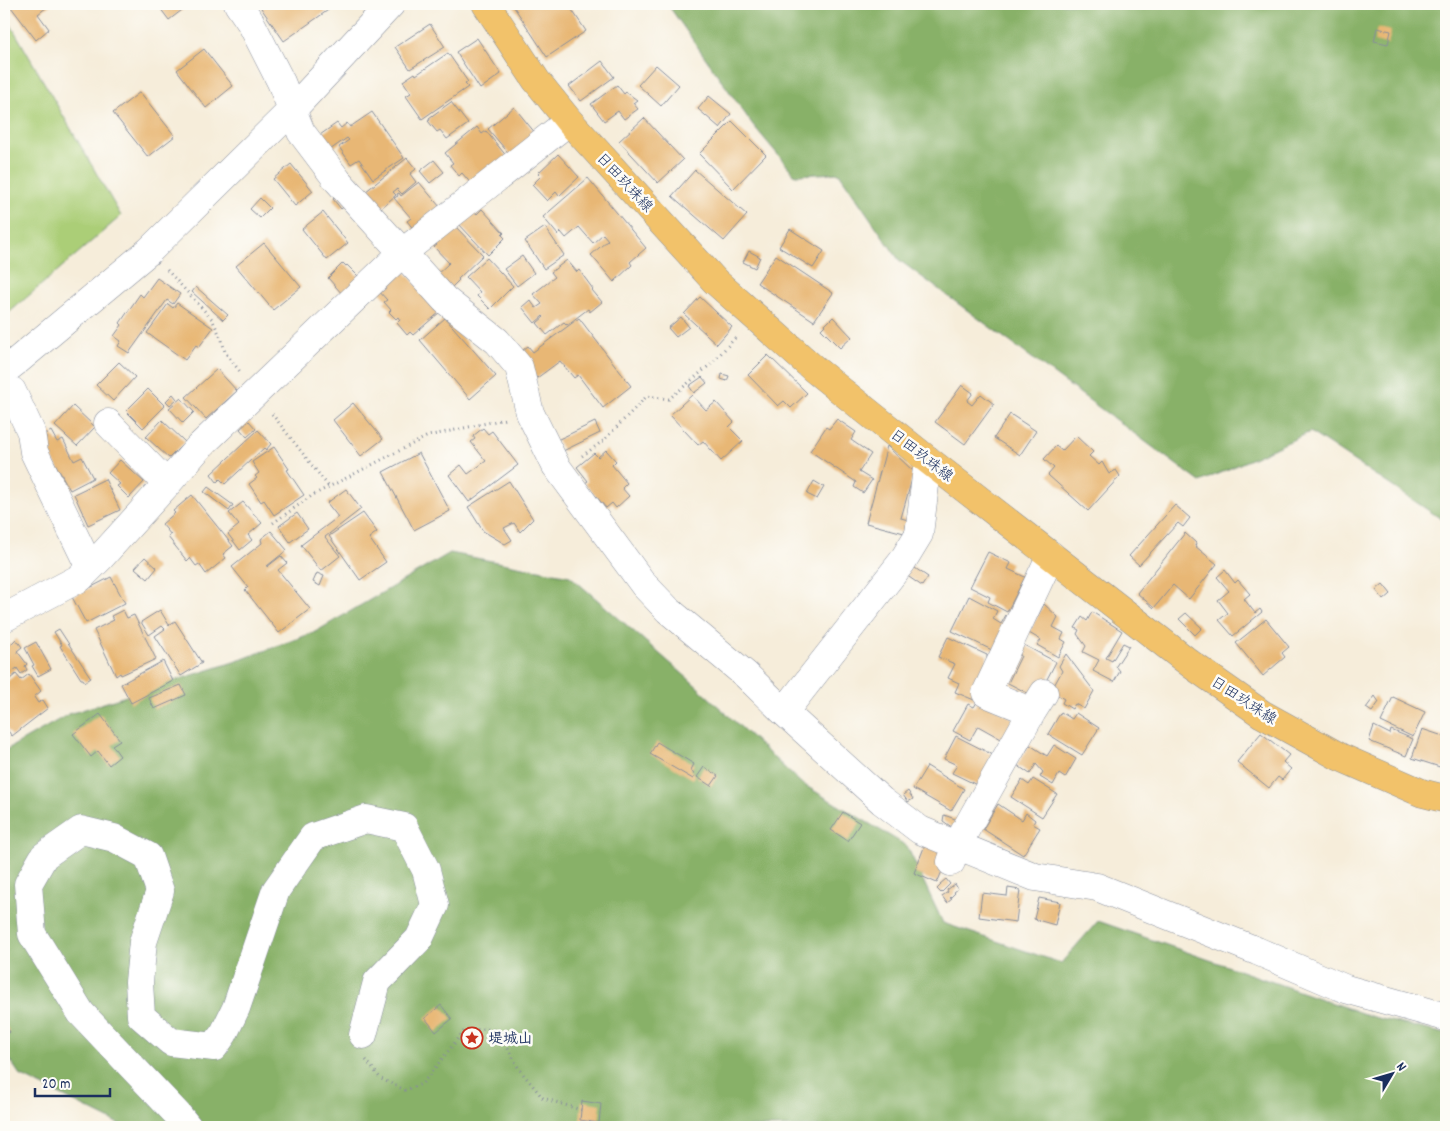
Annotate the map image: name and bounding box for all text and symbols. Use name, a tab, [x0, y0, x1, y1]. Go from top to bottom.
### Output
street label: 日田玖珠線	[590, 148, 657, 218]
street label: 日田玖珠線	[884, 425, 957, 488]
street label: 日田玖珠線	[1205, 672, 1280, 731]
place icon: 堤城山	[460, 1026, 484, 1050]
place label: 堤城山	[488, 1029, 533, 1051]
north arrow	[1368, 1048, 1418, 1098]
text: N	[1391, 1058, 1411, 1076]
scale bar	[35, 1066, 110, 1098]
text: 20 m	[42, 1074, 70, 1096]

